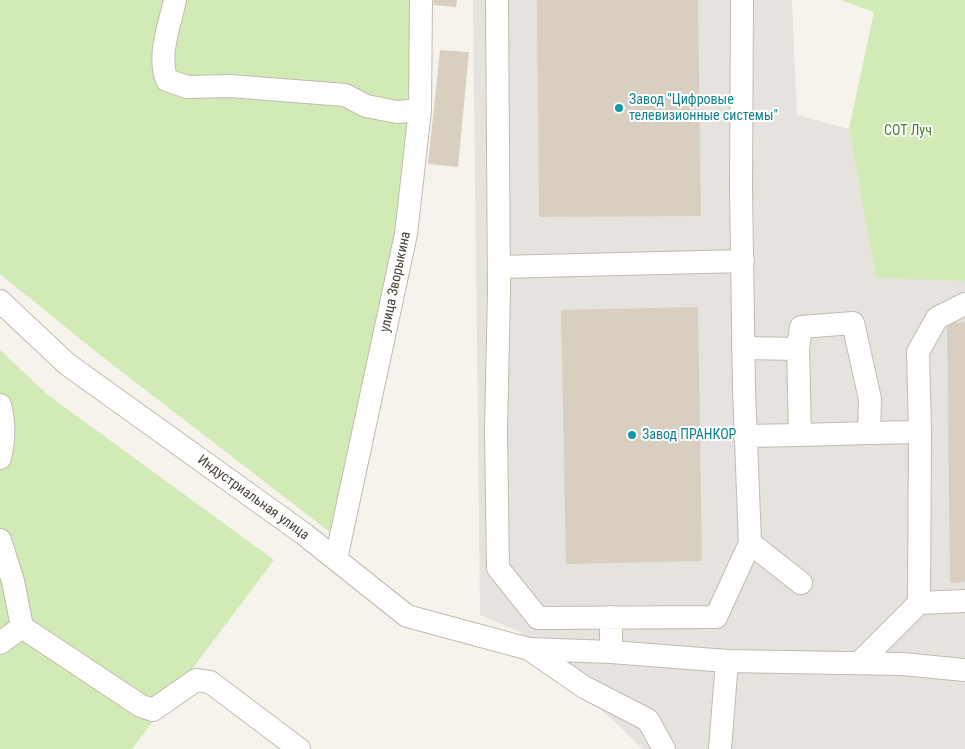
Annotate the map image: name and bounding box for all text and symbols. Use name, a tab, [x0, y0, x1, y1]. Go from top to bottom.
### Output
place label: Завод "Цифровые телевизионные системы"	[629, 92, 778, 124]
marker: Завод "Цифровые телевизионные системы"	[613, 102, 625, 114]
park label: СОТ Луч	[884, 123, 932, 139]
street label: улица Зворыкина	[377, 230, 415, 334]
place label: Завод ПРАНКОР	[642, 427, 736, 443]
marker: Завод ПРАНКОР	[626, 429, 638, 441]
street label: Индустриальная улица	[194, 452, 312, 544]

